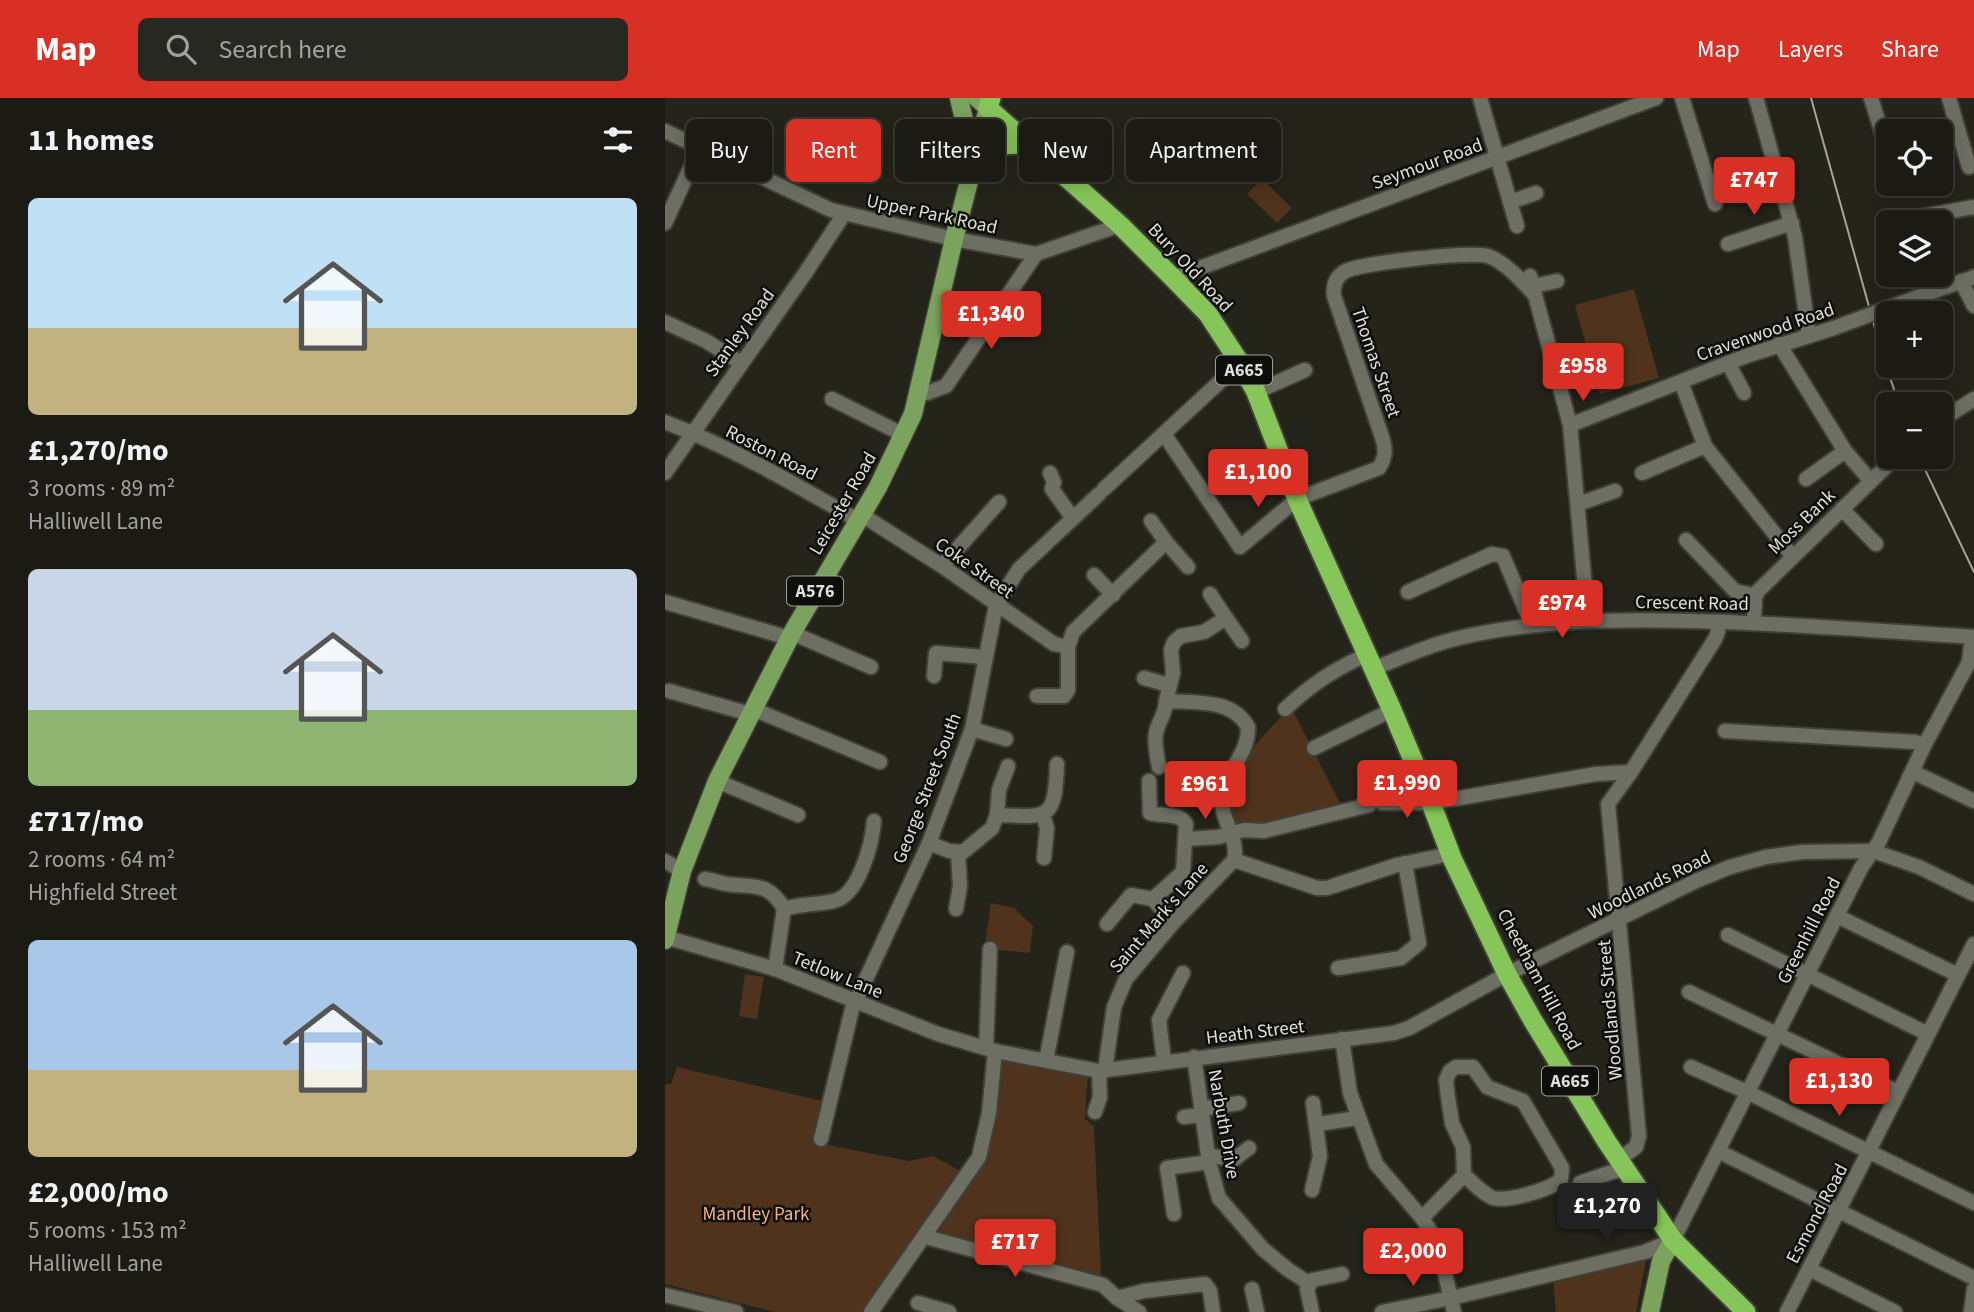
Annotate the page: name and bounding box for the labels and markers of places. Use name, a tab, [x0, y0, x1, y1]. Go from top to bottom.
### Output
pin: £747	[1713, 158, 1795, 217]
pin: £1,340	[934, 292, 1048, 351]
pin: £958	[1542, 344, 1624, 403]
pin: £1,100	[1201, 450, 1315, 509]
pin: £974	[1521, 580, 1603, 640]
pin: £1,990	[1350, 760, 1464, 820]
pin: £961	[1164, 762, 1246, 821]
pin: £1,130	[1782, 1058, 1896, 1118]
pin: £1,270	[1550, 1184, 1664, 1243]
pin: £717	[974, 1220, 1056, 1279]
pin: £2,000	[1356, 1228, 1470, 1288]

